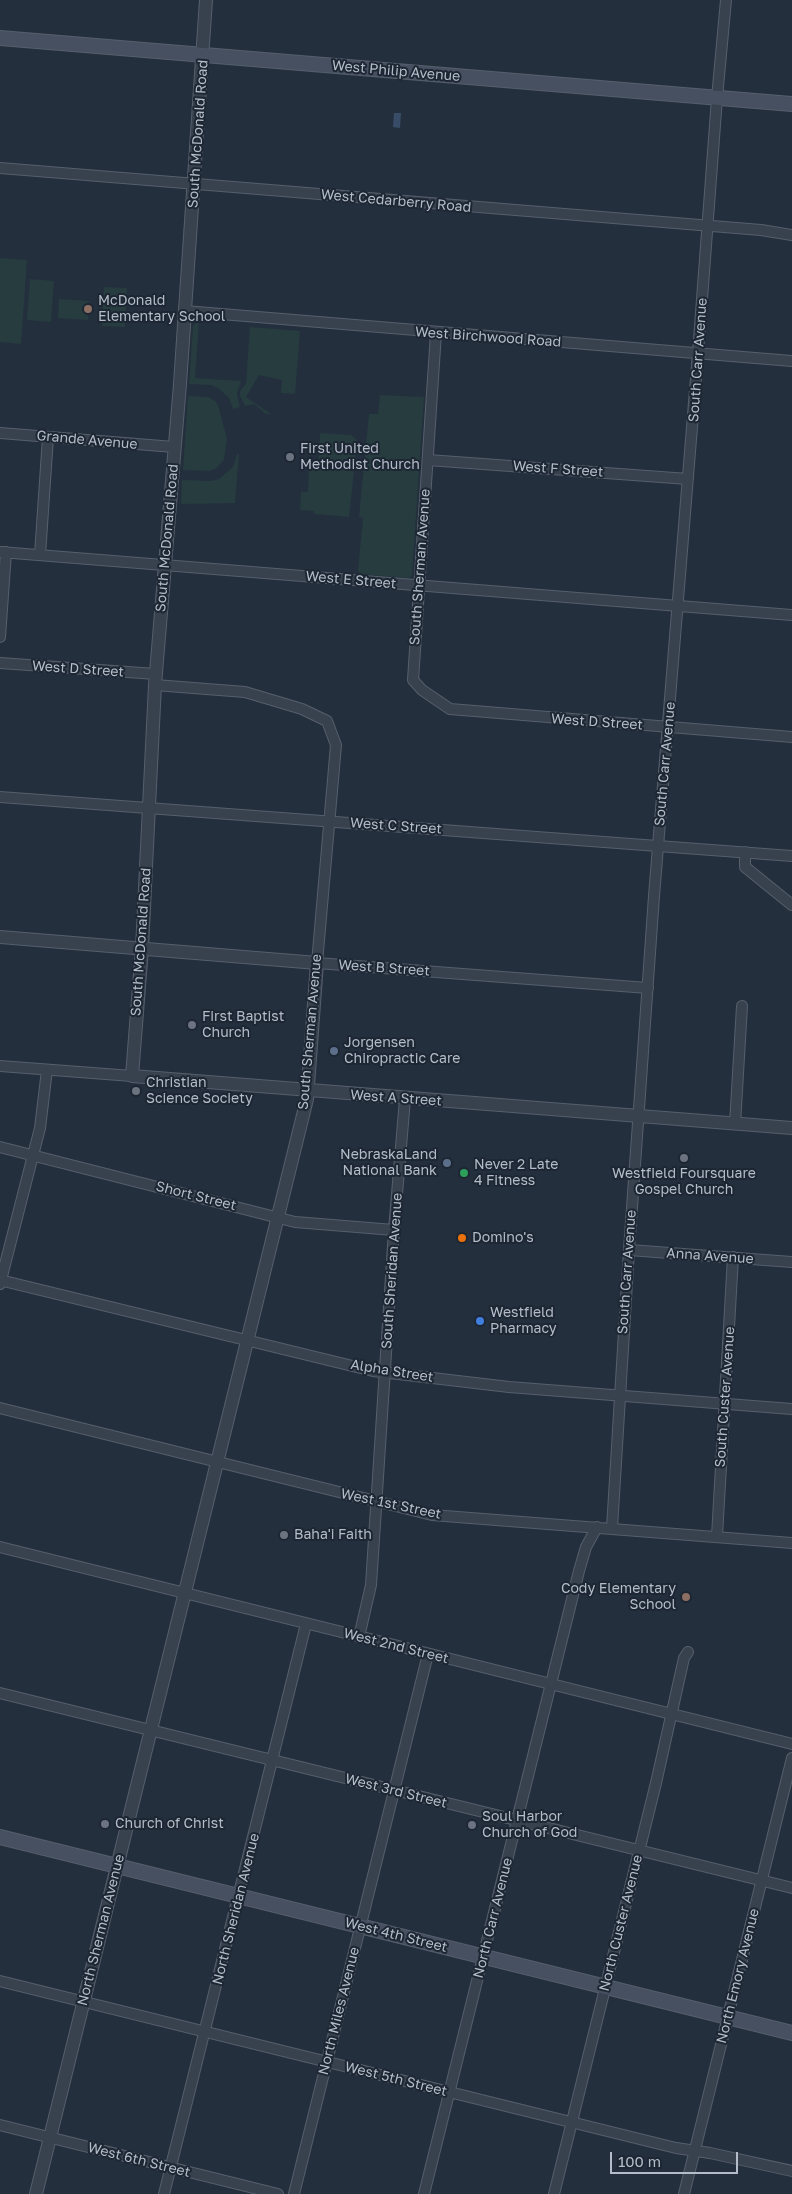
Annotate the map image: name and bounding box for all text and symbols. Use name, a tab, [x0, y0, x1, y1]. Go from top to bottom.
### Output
street label: West Philip Avenue	[331, 57, 461, 85]
street label: South McDonald Road	[184, 59, 212, 209]
street label: West Cedarberry Road	[320, 186, 472, 216]
place label: McDonald Elementary School	[98, 293, 225, 326]
street label: South Carr Avenue	[685, 297, 711, 423]
marker: McDonald Elementary School	[82, 303, 94, 315]
street label: West Birchwood Road	[414, 324, 562, 350]
street label: Grande Avenue	[36, 427, 138, 453]
place label: First United Methodist Church	[300, 441, 420, 474]
marker: First United Methodist Church	[284, 451, 296, 463]
street label: West F Street	[512, 457, 604, 481]
street label: South McDonald Road	[152, 463, 182, 613]
street label: South Sherman Avenue	[406, 488, 434, 646]
street label: West E Street	[305, 568, 397, 592]
street label: West D Street	[31, 657, 125, 681]
street label: South Carr Avenue	[651, 701, 679, 827]
street label: West D Street	[550, 710, 644, 734]
street label: West C Street	[350, 814, 442, 838]
street label: South McDonald Road	[127, 867, 155, 1017]
street label: South Sherman Avenue	[295, 953, 325, 1111]
street label: West B Street	[338, 956, 430, 980]
place label: First Baptist Church	[202, 1009, 284, 1042]
marker: First Baptist Church	[186, 1019, 198, 1031]
place label: Jorgensen Chiropractic Care	[344, 1035, 460, 1068]
marker: Jorgensen Chiropractic Care	[328, 1045, 340, 1057]
place label: Christian Science Society	[146, 1075, 253, 1108]
marker: Christian Science Society	[130, 1085, 142, 1097]
street label: West A Street	[350, 1086, 442, 1110]
place label: NebraskaLand National Bank	[340, 1147, 437, 1180]
marker: Westfield Foursquare Gospel Church	[678, 1152, 690, 1164]
marker: NebraskaLand National Bank	[441, 1157, 453, 1169]
place label: Never 2 Late 4 Fitness	[474, 1157, 558, 1190]
place label: Westfield Foursquare Gospel Church	[612, 1166, 756, 1198]
marker: Never 2 Late 4 Fitness	[458, 1167, 470, 1179]
street label: Short Street	[154, 1178, 238, 1214]
street label: South Sheridan Avenue	[378, 1192, 406, 1350]
street label: South Carr Avenue	[614, 1209, 640, 1335]
place label: Domino's	[472, 1230, 534, 1246]
marker: Domino's	[456, 1232, 468, 1244]
street label: Anna Avenue	[666, 1245, 754, 1267]
place label: Westfield Pharmacy	[490, 1305, 557, 1338]
marker: Westfield Pharmacy	[474, 1315, 486, 1327]
street label: South Custer Avenue	[712, 1326, 738, 1468]
street label: Alpha Street	[349, 1356, 435, 1386]
street label: West 1st Street	[339, 1485, 443, 1523]
place label: Baha'i Faith	[294, 1527, 372, 1543]
marker: Baha'i Faith	[278, 1529, 290, 1541]
place label: Cody Elementary School	[561, 1581, 676, 1614]
marker: Cody Elementary School	[680, 1591, 692, 1603]
street label: West 2nd Street	[342, 1625, 450, 1667]
street label: West 3rd Street	[343, 1770, 449, 1812]
place label: Soul Harbor Church of God	[482, 1809, 577, 1841]
place label: Church of Christ	[115, 1816, 224, 1832]
marker: Church of Christ	[99, 1818, 111, 1830]
marker: Soul Harbor Church of God	[466, 1819, 478, 1831]
street label: North Sheridan Avenue	[209, 1832, 263, 1986]
street label: North Sherman Avenue	[74, 1853, 128, 2007]
street label: North Custer Avenue	[596, 1853, 646, 1993]
street label: North Carr Avenue	[470, 1856, 516, 1980]
street label: North Emory Avenue	[713, 1907, 763, 2045]
street label: West 4th Street	[343, 1914, 449, 1956]
street label: North Miles Avenue	[315, 1945, 363, 2077]
street label: West 5th Street	[343, 2058, 449, 2100]
street label: West 6th Street	[86, 2139, 192, 2181]
scale bar	[612, 2142, 740, 2174]
text: 100 m	[618, 2152, 661, 2170]

